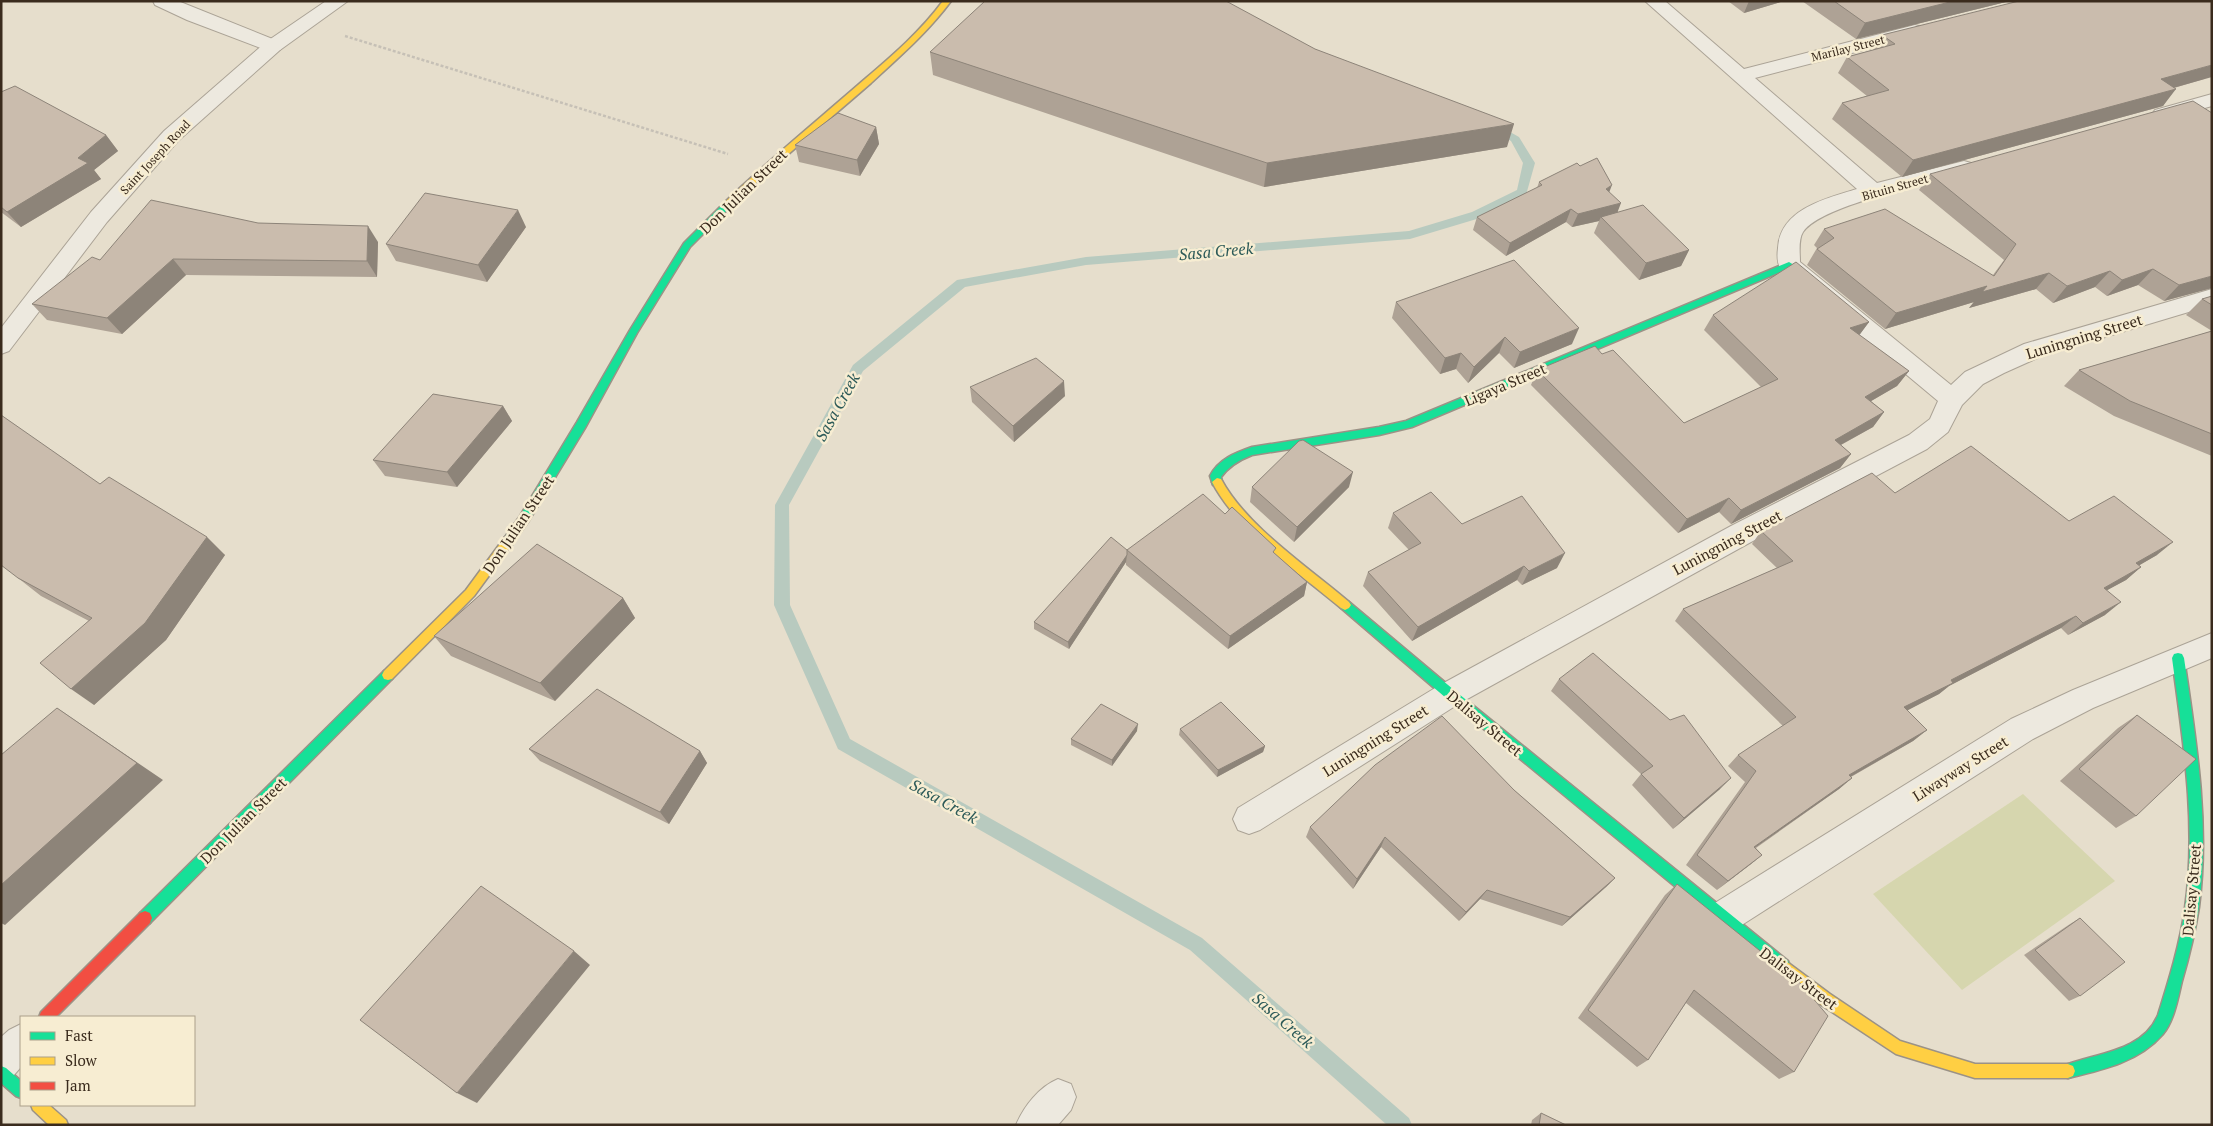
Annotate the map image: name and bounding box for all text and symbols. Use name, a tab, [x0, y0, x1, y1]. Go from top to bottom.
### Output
street label: Marilay Street	[1810, 31, 1887, 64]
street label: Saint Joseph Road	[117, 117, 193, 197]
street label: Don Julian Street	[695, 144, 791, 238]
street label: Bituin Street	[1860, 170, 1930, 204]
water label: Sasa Creek	[1178, 237, 1254, 265]
street label: Luningning Street	[2023, 309, 2145, 363]
street label: Ligaya Street	[1461, 358, 1549, 410]
water label: Sasa Creek	[809, 369, 865, 445]
street label: Don Julian Street	[478, 471, 559, 577]
street label: Luningning Street	[1669, 505, 1785, 579]
street label: Dalisay Street	[1443, 686, 1527, 761]
street label: Luningning Street	[1318, 699, 1432, 781]
street label: Liwayway Street	[1908, 730, 2012, 805]
street label: Don Julian Street	[195, 772, 291, 868]
water label: Sasa Creek	[906, 773, 982, 829]
street label: Dalisay Street	[2177, 843, 2205, 937]
street label: Dalisay Street	[1756, 942, 1842, 1014]
water label: Sasa Creek	[1248, 987, 1319, 1053]
legend	[20, 1016, 195, 1106]
text: Fast	[65, 1025, 93, 1045]
text: Slow	[65, 1050, 98, 1070]
text: Jam	[65, 1075, 91, 1095]

